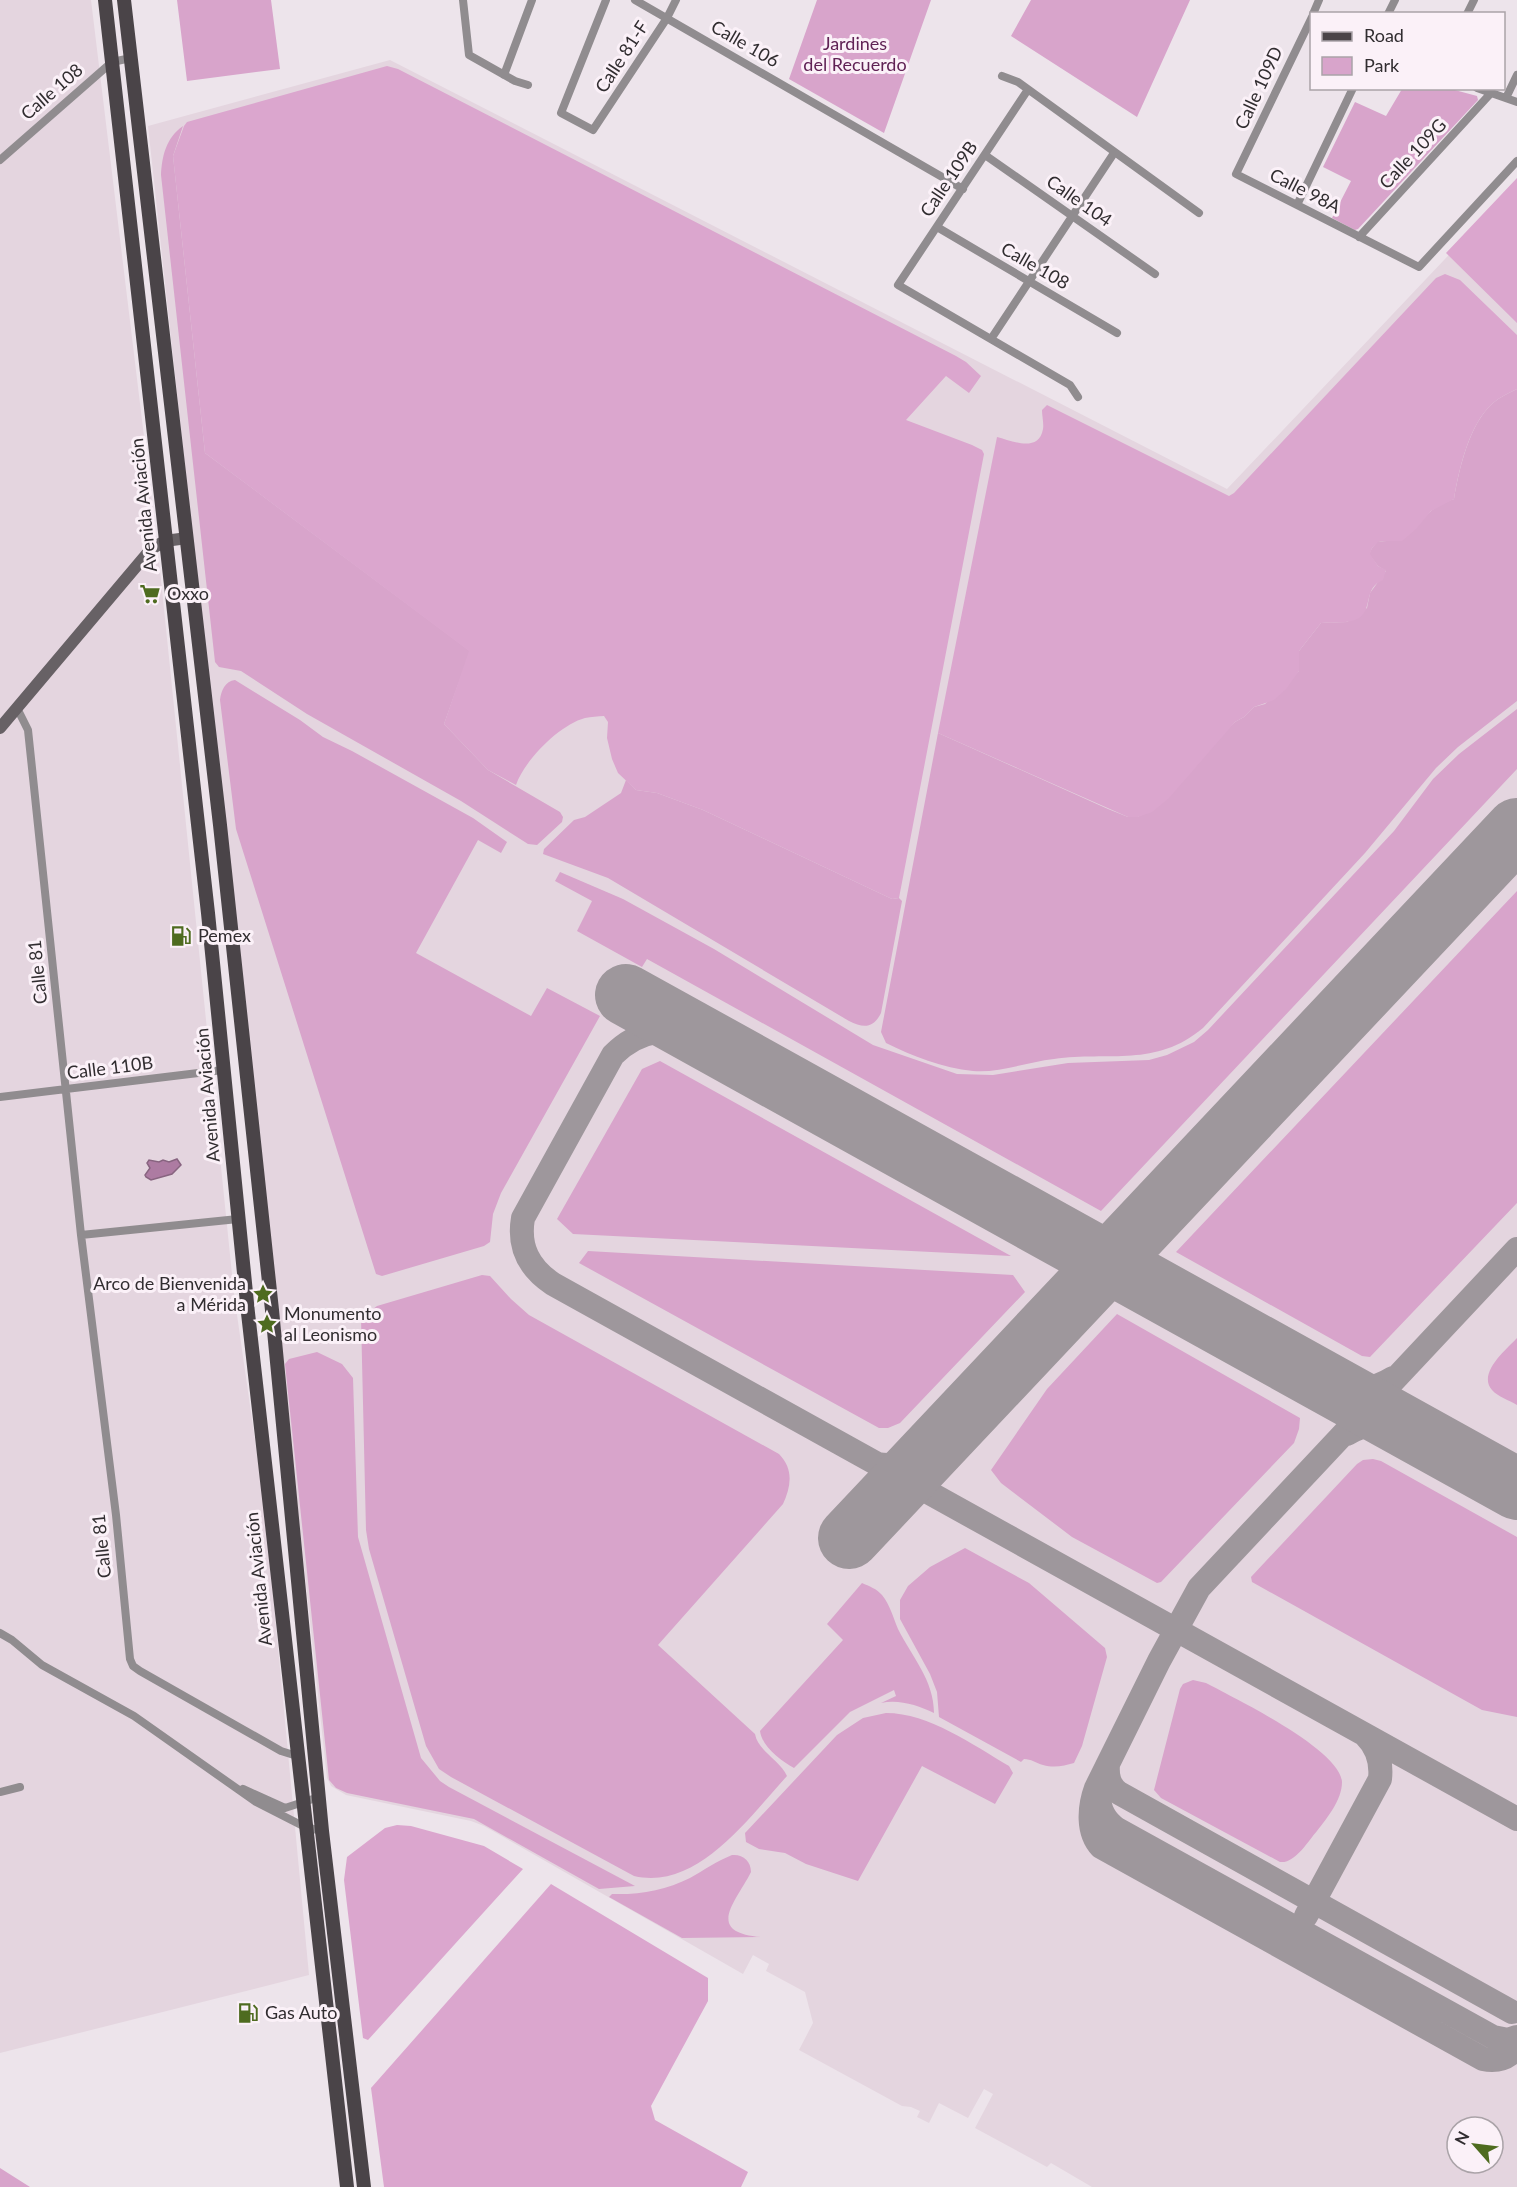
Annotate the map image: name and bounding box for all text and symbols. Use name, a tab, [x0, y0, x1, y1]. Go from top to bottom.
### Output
legend	[1310, 12, 1505, 90]
street label: Calle 106	[708, 15, 783, 71]
street label: Calle 81-F	[590, 16, 653, 97]
text: Road	[1364, 24, 1404, 46]
park label: Jardines del Recuerdo	[803, 32, 907, 75]
street label: Calle 109D	[1229, 43, 1287, 132]
text: Park	[1364, 54, 1400, 76]
street label: Calle 108	[16, 58, 87, 124]
street label: Calle 109G	[1374, 114, 1450, 193]
street label: Calle 109B	[915, 136, 981, 220]
street label: Calle 98A	[1266, 163, 1345, 218]
street label: Calle 104	[1043, 170, 1117, 231]
street label: Calle 108	[998, 237, 1073, 293]
street label: Avenida Aviación	[125, 437, 161, 573]
supermarket icon: Oxxo	[138, 582, 162, 606]
place label: Oxxo	[167, 582, 209, 604]
fuel station icon: Pemex	[169, 924, 193, 948]
place label: Pemex	[198, 924, 251, 946]
street label: Calle 81	[23, 939, 51, 1005]
street label: Avenida Aviación	[190, 1027, 224, 1163]
street label: Calle 110B	[66, 1051, 154, 1083]
place label: Arco de Bienvenida a Mérida	[93, 1272, 246, 1315]
place icon: Arco de Bienvenida a Mérida	[251, 1282, 275, 1306]
place label: Monumento al Leonismo	[284, 1302, 382, 1345]
place icon: Monumento al Leonismo	[255, 1312, 279, 1336]
street label: Avenida Aviación	[240, 1511, 276, 1647]
street label: Calle 81	[87, 1513, 115, 1579]
fuel station icon: Gas Auto	[236, 2001, 260, 2025]
place label: Gas Auto	[265, 2001, 337, 2023]
north arrow	[1445, 2115, 1505, 2175]
text: N	[1450, 2128, 1473, 2148]

